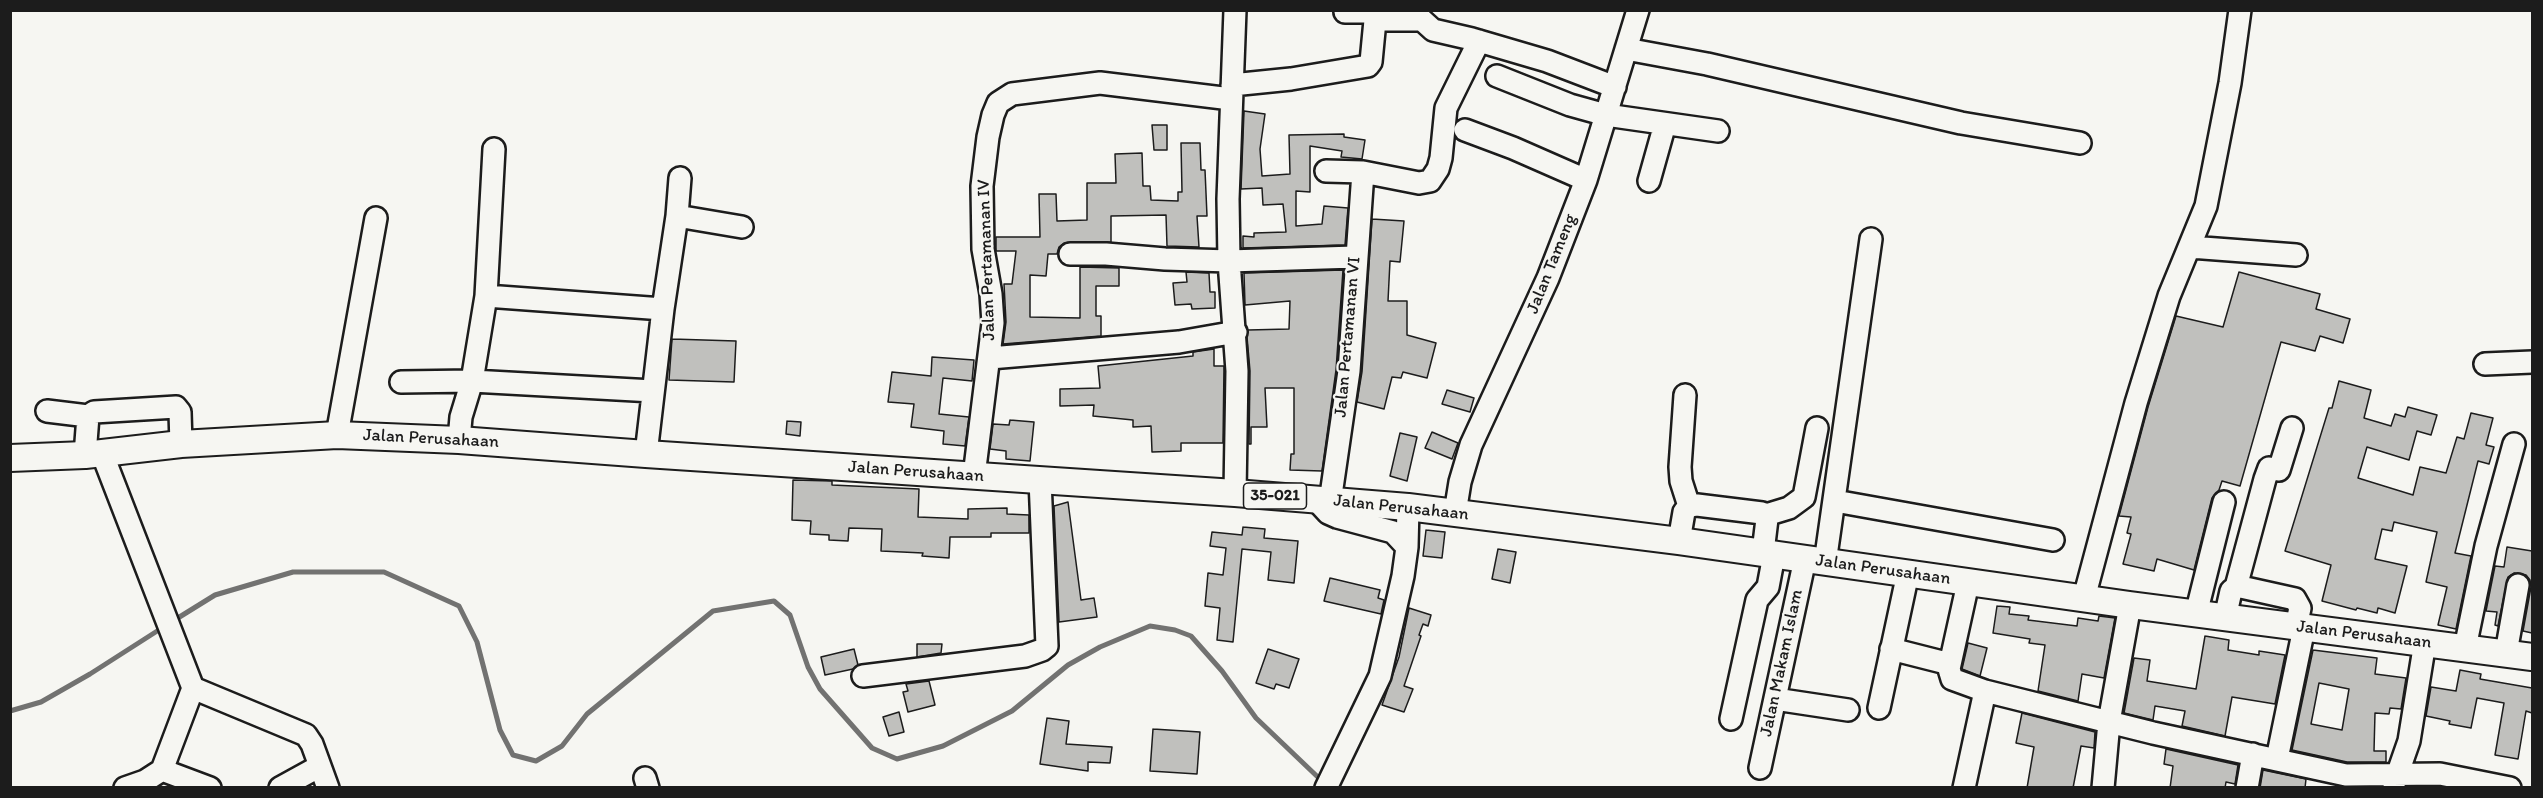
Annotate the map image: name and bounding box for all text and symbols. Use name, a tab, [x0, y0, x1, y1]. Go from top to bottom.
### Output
street label: Jalan Pertamanan IV	[973, 179, 1001, 341]
street label: Jalan Tameng	[1522, 211, 1582, 317]
street label: Jalan Pertamanan VI	[1330, 256, 1366, 418]
street label: Jalan Perusahaan	[363, 425, 499, 453]
street label: Jalan Perusahaan	[847, 456, 985, 488]
road number: 35-021	[1244, 483, 1306, 509]
street label: Jalan Perusahaan	[1332, 490, 1470, 526]
street label: Jalan Perusahaan	[1814, 550, 1952, 590]
street label: Jalan Makam Islam	[1756, 587, 1808, 739]
street label: Jalan Perusahaan	[2295, 616, 2433, 654]

